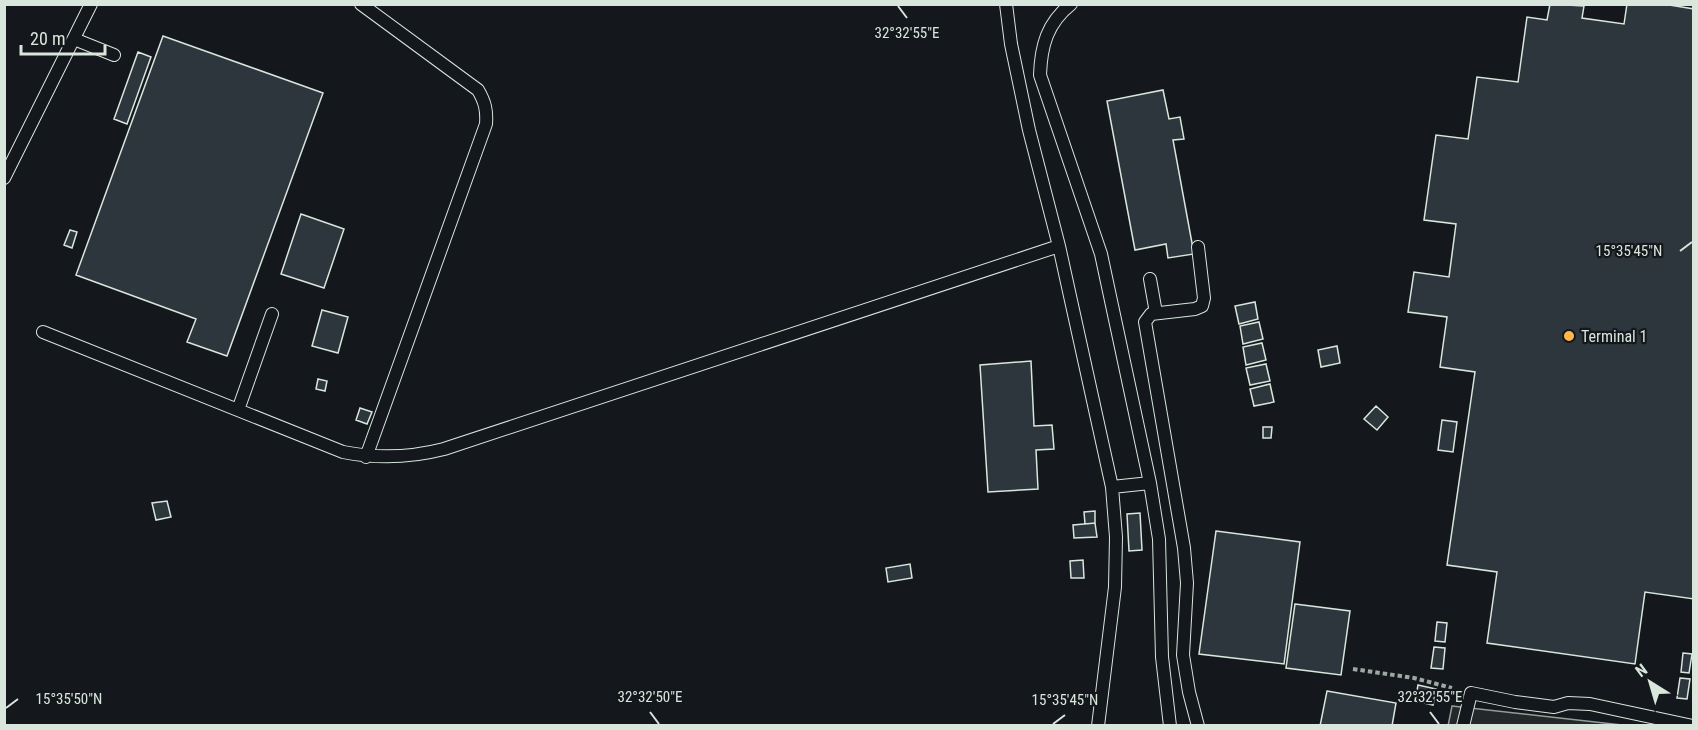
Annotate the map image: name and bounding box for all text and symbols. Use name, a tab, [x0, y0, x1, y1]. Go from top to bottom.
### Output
scale bar	[21, 18, 105, 56]
text: 32°32'55"E	[875, 24, 939, 42]
text: 20 m	[30, 28, 65, 49]
text: 15°35'45"N	[1596, 242, 1662, 260]
place label: Terminal 1	[1581, 327, 1647, 346]
marker: Terminal 1	[1562, 329, 1576, 343]
north arrow	[1620, 652, 1680, 712]
text: N	[1632, 660, 1651, 681]
text: 32°32'50"E	[618, 688, 682, 706]
text: 32°32'55"E	[1398, 688, 1462, 706]
text: 15°35'50"N	[36, 690, 102, 708]
text: 15°35'45"N	[1032, 691, 1098, 709]

